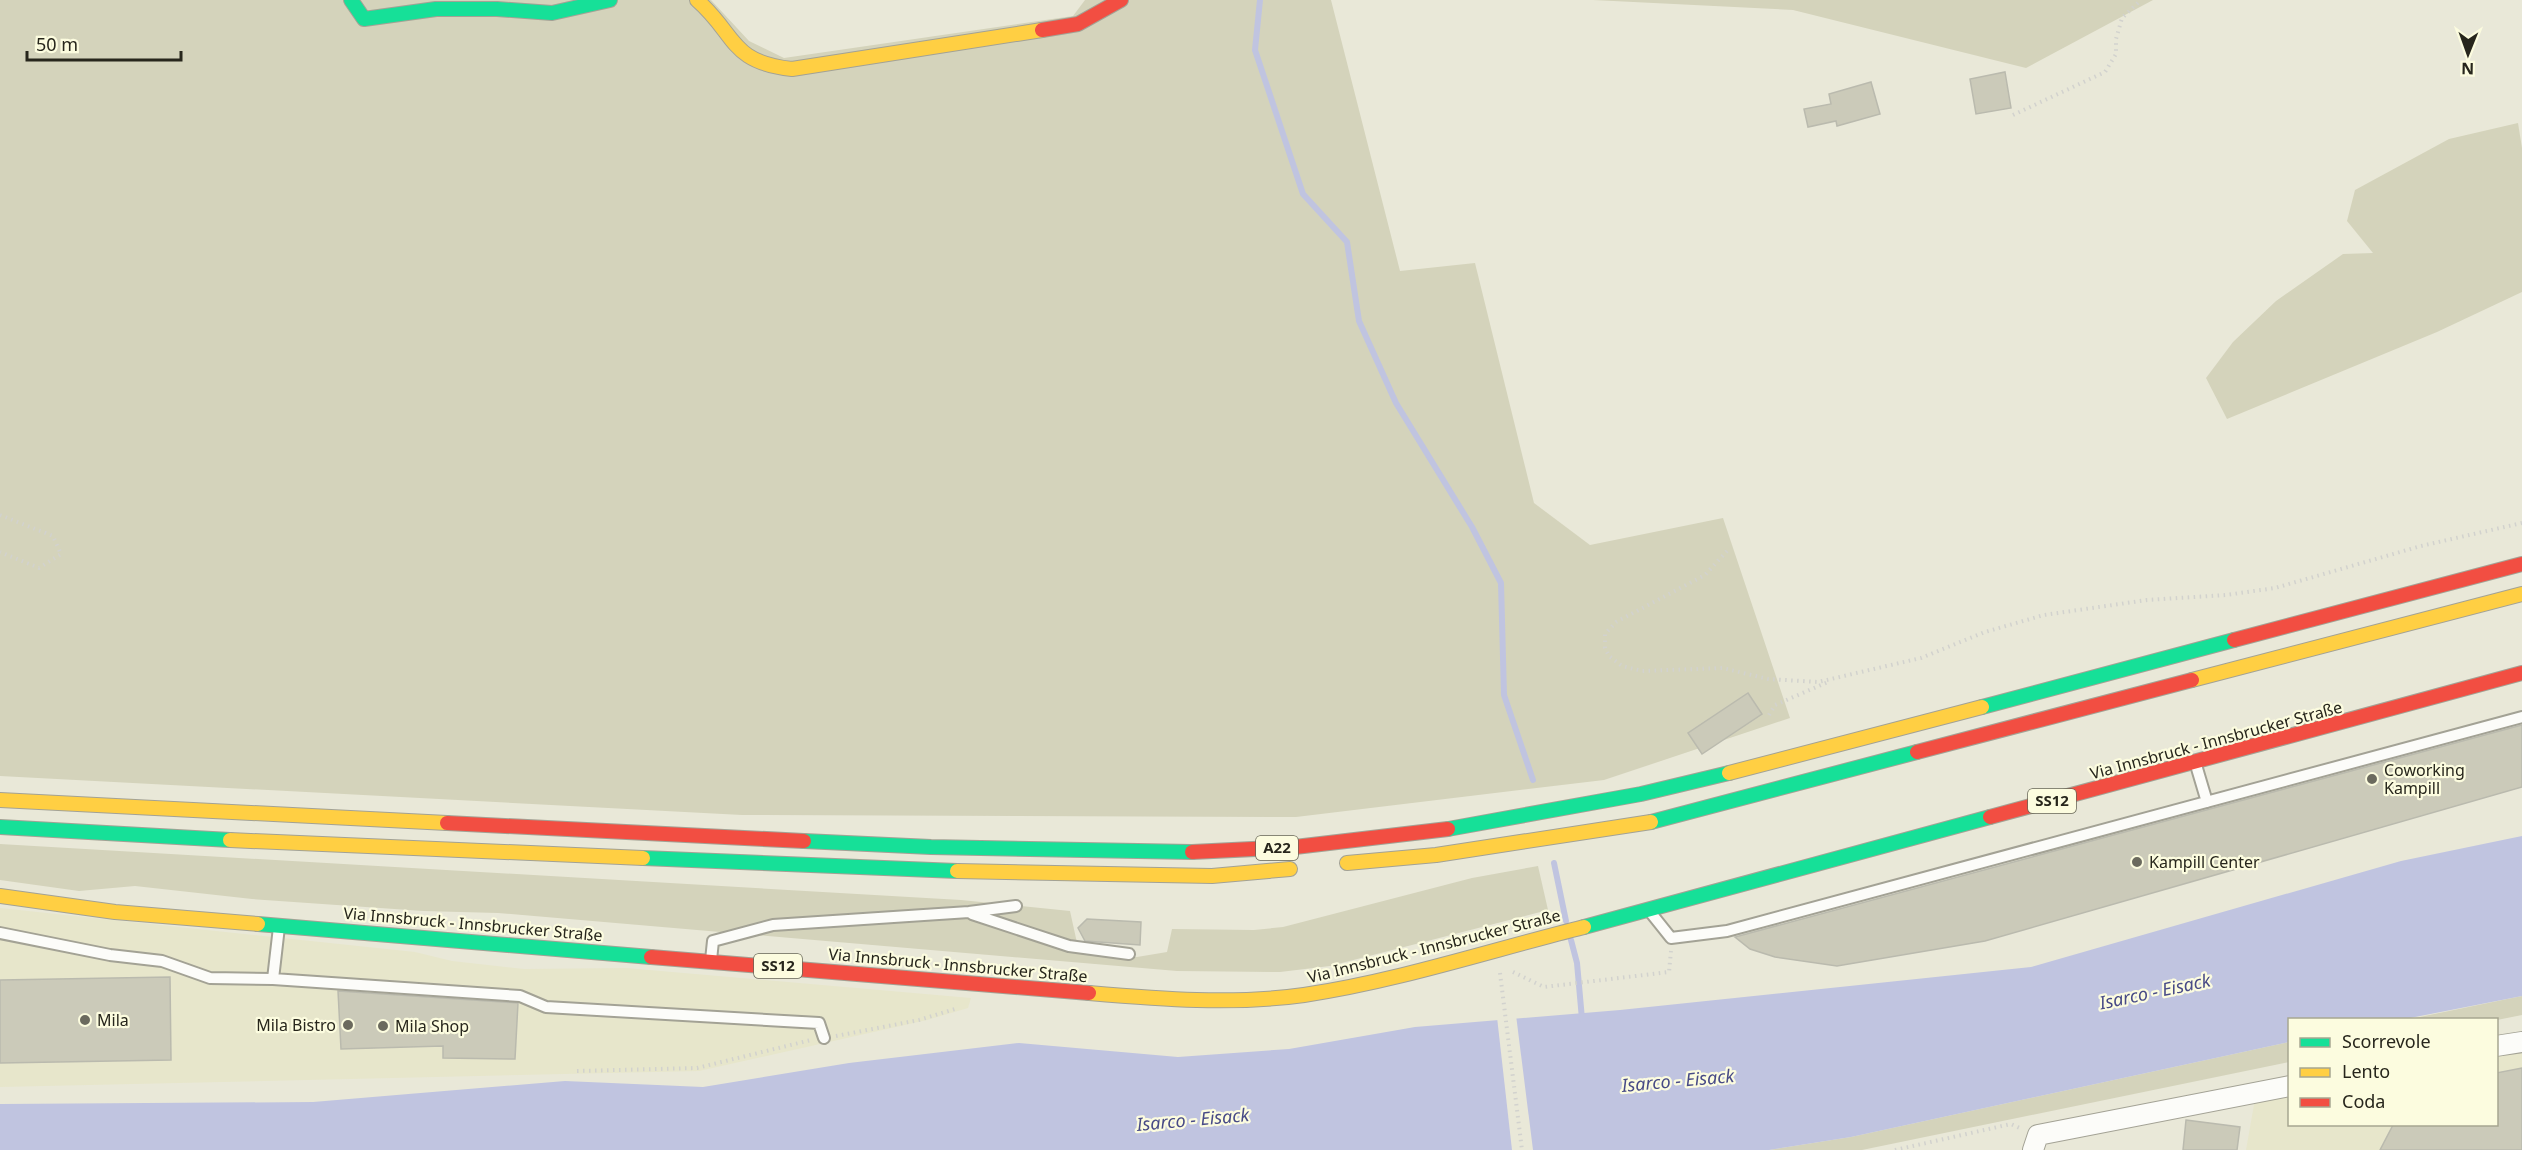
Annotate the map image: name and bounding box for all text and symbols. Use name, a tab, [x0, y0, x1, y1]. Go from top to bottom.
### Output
scale bar	[27, 24, 182, 62]
north arrow	[2438, 24, 2498, 84]
text: 50 m	[36, 32, 78, 56]
text: N	[2461, 58, 2474, 80]
street label: Via Innsbruck - Innsbrucker Straße	[2088, 696, 2344, 784]
place label: Coworking Kampill	[2384, 759, 2465, 799]
marker: Coworking Kampill	[2365, 772, 2379, 786]
road number: SS12	[2028, 789, 2076, 813]
road number: A22	[1256, 836, 1298, 860]
place label: Kampill Center	[2149, 851, 2260, 873]
marker: Kampill Center	[2130, 855, 2144, 869]
street label: Via Innsbruck - Innsbrucker Straße	[343, 902, 603, 946]
street label: Via Innsbruck - Innsbrucker Straße	[1305, 904, 1563, 988]
street label: Via Innsbruck - Innsbrucker Straße	[828, 943, 1088, 987]
road number: SS12	[754, 954, 802, 978]
water label: Isarco - Eisack	[2096, 967, 2214, 1015]
place label: Mila	[97, 1009, 129, 1031]
marker: Mila	[78, 1013, 92, 1027]
place label: Mila Bistro	[256, 1014, 336, 1036]
place label: Mila Shop	[395, 1015, 469, 1037]
marker: Mila Bistro	[341, 1018, 355, 1032]
legend	[2288, 1018, 2498, 1126]
marker: Mila Shop	[376, 1019, 390, 1033]
text: Scorrevole	[2342, 1029, 2431, 1053]
text: Lento	[2342, 1059, 2390, 1083]
water label: Isarco - Eisack	[1620, 1063, 1736, 1097]
text: Coda	[2342, 1089, 2385, 1113]
water label: Isarco - Eisack	[1135, 1102, 1251, 1136]

